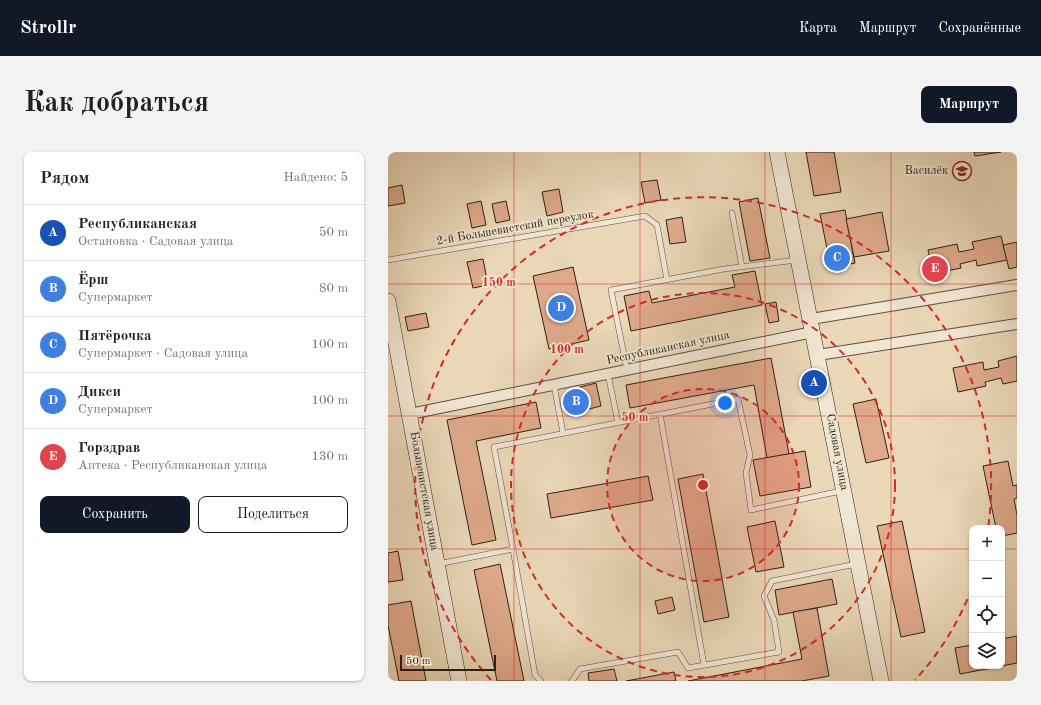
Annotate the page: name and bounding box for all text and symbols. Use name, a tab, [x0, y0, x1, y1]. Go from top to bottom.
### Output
text: Strollr	[20, 19, 76, 38]
text: Карта	[799, 21, 837, 35]
text: Маршрут	[859, 21, 916, 35]
text: Сохранённые	[938, 21, 1021, 35]
button: Маршрут	[921, 86, 1017, 123]
text: Как добраться	[24, 90, 209, 118]
school or university icon: Василёк	[951, 160, 973, 182]
place label: Василёк	[905, 165, 948, 177]
text: Рядом	[40, 170, 89, 187]
text: Найдено: 5	[284, 171, 348, 184]
street label: 2-й Большевистский переулок	[435, 208, 595, 248]
text: Республиканская	[78, 217, 197, 232]
text: A	[48, 226, 58, 239]
text: 50 m	[319, 226, 348, 239]
text: Остановка · Садовая улица	[78, 235, 233, 248]
pin: C	[824, 243, 850, 273]
pin: E	[922, 254, 948, 284]
text: Ёрш	[78, 273, 109, 288]
text: 150 m	[482, 276, 516, 289]
text: B	[48, 282, 58, 295]
text: 80 m	[319, 282, 348, 295]
text: Супермаркет	[78, 291, 153, 304]
pin: D	[548, 293, 574, 323]
text: Пятёрочка	[78, 329, 152, 344]
street label: Республиканская улица	[605, 329, 731, 367]
text: C	[49, 338, 57, 351]
text: 100 m	[311, 338, 348, 351]
text: 100 m	[550, 344, 584, 356]
text: Супермаркет · Садовая улица	[78, 347, 248, 360]
pin: A	[801, 368, 827, 398]
text: Дикси	[78, 385, 121, 400]
pin: B	[563, 387, 589, 417]
your location	[715, 393, 735, 413]
text: D	[48, 394, 58, 407]
text: 100 m	[311, 394, 348, 407]
text: Супермаркет	[78, 403, 153, 416]
text: 50 m	[622, 411, 649, 424]
street label: Садовая улица	[824, 413, 850, 491]
street label: Большевистская улица	[408, 431, 440, 552]
text: Горздрав	[78, 441, 140, 456]
text: E	[49, 450, 57, 463]
text: 130 m	[311, 450, 348, 463]
text: Аптека · Республиканская улица	[78, 459, 267, 472]
centre of rings	[696, 478, 710, 492]
button: Сохранить	[40, 496, 190, 533]
button: Поделиться	[198, 496, 348, 533]
map controls	[969, 525, 1005, 669]
button: +	[969, 525, 1005, 561]
button: −	[969, 561, 1005, 597]
button: locate	[969, 597, 1005, 633]
button: layers	[969, 633, 1005, 669]
scale bar	[400, 653, 496, 672]
text: 50 m	[406, 656, 431, 667]

